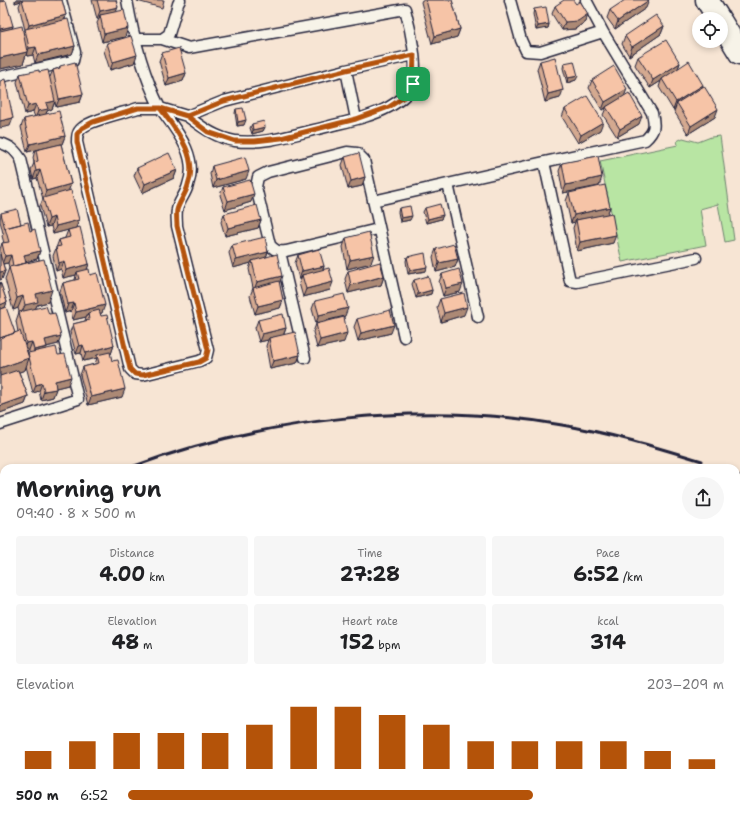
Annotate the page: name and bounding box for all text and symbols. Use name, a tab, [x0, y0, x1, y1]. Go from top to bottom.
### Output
map controls	[692, 12, 728, 48]
button: locate	[692, 12, 728, 48]
pin	[396, 67, 430, 101]
icon: arrive	[402, 73, 424, 95]
text: Morning run	[16, 475, 161, 504]
button: share	[682, 477, 724, 519]
text: 09:40 · 8 × 500 m	[16, 505, 136, 522]
text: Distance	[109, 546, 155, 561]
text: Time	[357, 546, 383, 561]
text: Pace	[596, 546, 620, 561]
text: 4.00	[99, 561, 145, 587]
text: 27:28	[340, 561, 400, 587]
text: 6:52	[573, 561, 619, 587]
text: km	[145, 570, 165, 585]
text: /km	[619, 570, 643, 585]
text: Elevation	[107, 614, 157, 629]
text: Heart rate	[342, 614, 398, 629]
text: kcal	[597, 614, 619, 629]
text: 48	[111, 629, 139, 655]
text: 152	[340, 629, 375, 655]
text: 314	[590, 629, 626, 655]
text: m	[139, 638, 153, 653]
text: bpm	[375, 638, 400, 653]
text: Elevation	[16, 676, 74, 693]
text: 203–209 m	[647, 676, 724, 693]
text: 500 m	[16, 787, 59, 804]
text: 6:52	[80, 787, 108, 804]

